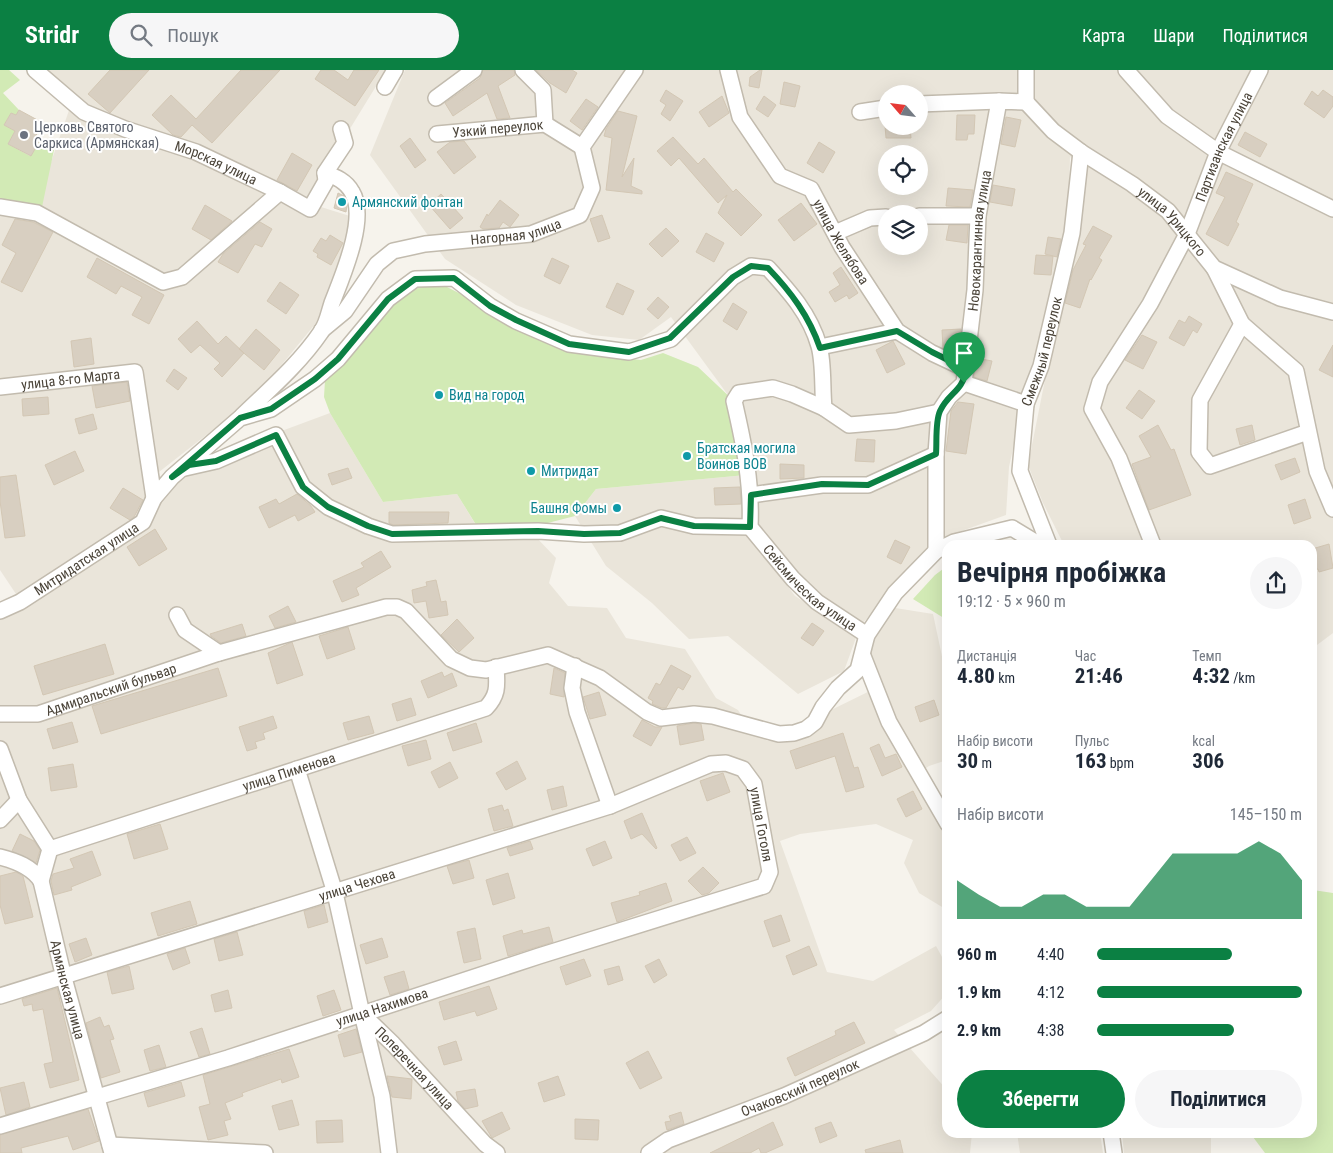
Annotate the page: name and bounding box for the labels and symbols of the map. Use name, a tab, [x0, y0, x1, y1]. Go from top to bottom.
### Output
north arrow	[878, 85, 928, 135]
street label: Партизанская улица	[1192, 89, 1255, 204]
street label: Узкий переулок	[451, 116, 544, 141]
place label: Церковь Святого Саркиса (Армянская)	[34, 119, 159, 152]
marker: Церковь Святого Саркиса (Армянская)	[18, 129, 30, 141]
street label: Морская улица	[173, 138, 260, 188]
street label: Новокарантинная улица	[965, 169, 994, 312]
street label: улица Урицкого	[1135, 183, 1209, 259]
place label: Армянский фонтан	[352, 194, 463, 210]
marker: Армянский фонтан	[336, 196, 348, 208]
street label: улица Желябова	[810, 196, 872, 287]
street label: Нагорная улица	[470, 215, 563, 248]
street label: Смежный переулок	[1018, 295, 1065, 408]
pin	[943, 332, 985, 383]
street label: улица 8-го Марта	[20, 366, 121, 393]
place label: Вид на город	[449, 387, 525, 403]
marker: Вид на город	[433, 389, 445, 401]
place label: Братская могила Воинов ВОВ	[697, 440, 796, 472]
marker: Братская могила Воинов ВОВ	[681, 450, 693, 462]
place label: Митридат	[541, 463, 599, 479]
marker: Митридат	[525, 465, 537, 477]
place label: Башня Фомы	[531, 500, 607, 516]
marker: Башня Фомы	[611, 502, 623, 514]
street label: Митридатская улица	[31, 519, 141, 599]
street label: Сейсмическая улица	[760, 541, 860, 634]
street label: Адмиральский бульвар	[44, 660, 178, 719]
street label: улица Пименова	[240, 749, 337, 794]
street label: улица Гоголя	[747, 786, 776, 863]
street label: улица Чехова	[317, 865, 397, 904]
street label: Армянская улица	[47, 939, 88, 1041]
street label: улица Нахимова	[334, 985, 430, 1029]
street label: Поперечная улица	[372, 1023, 457, 1113]
street label: Очаковский переулок	[739, 1055, 862, 1120]

